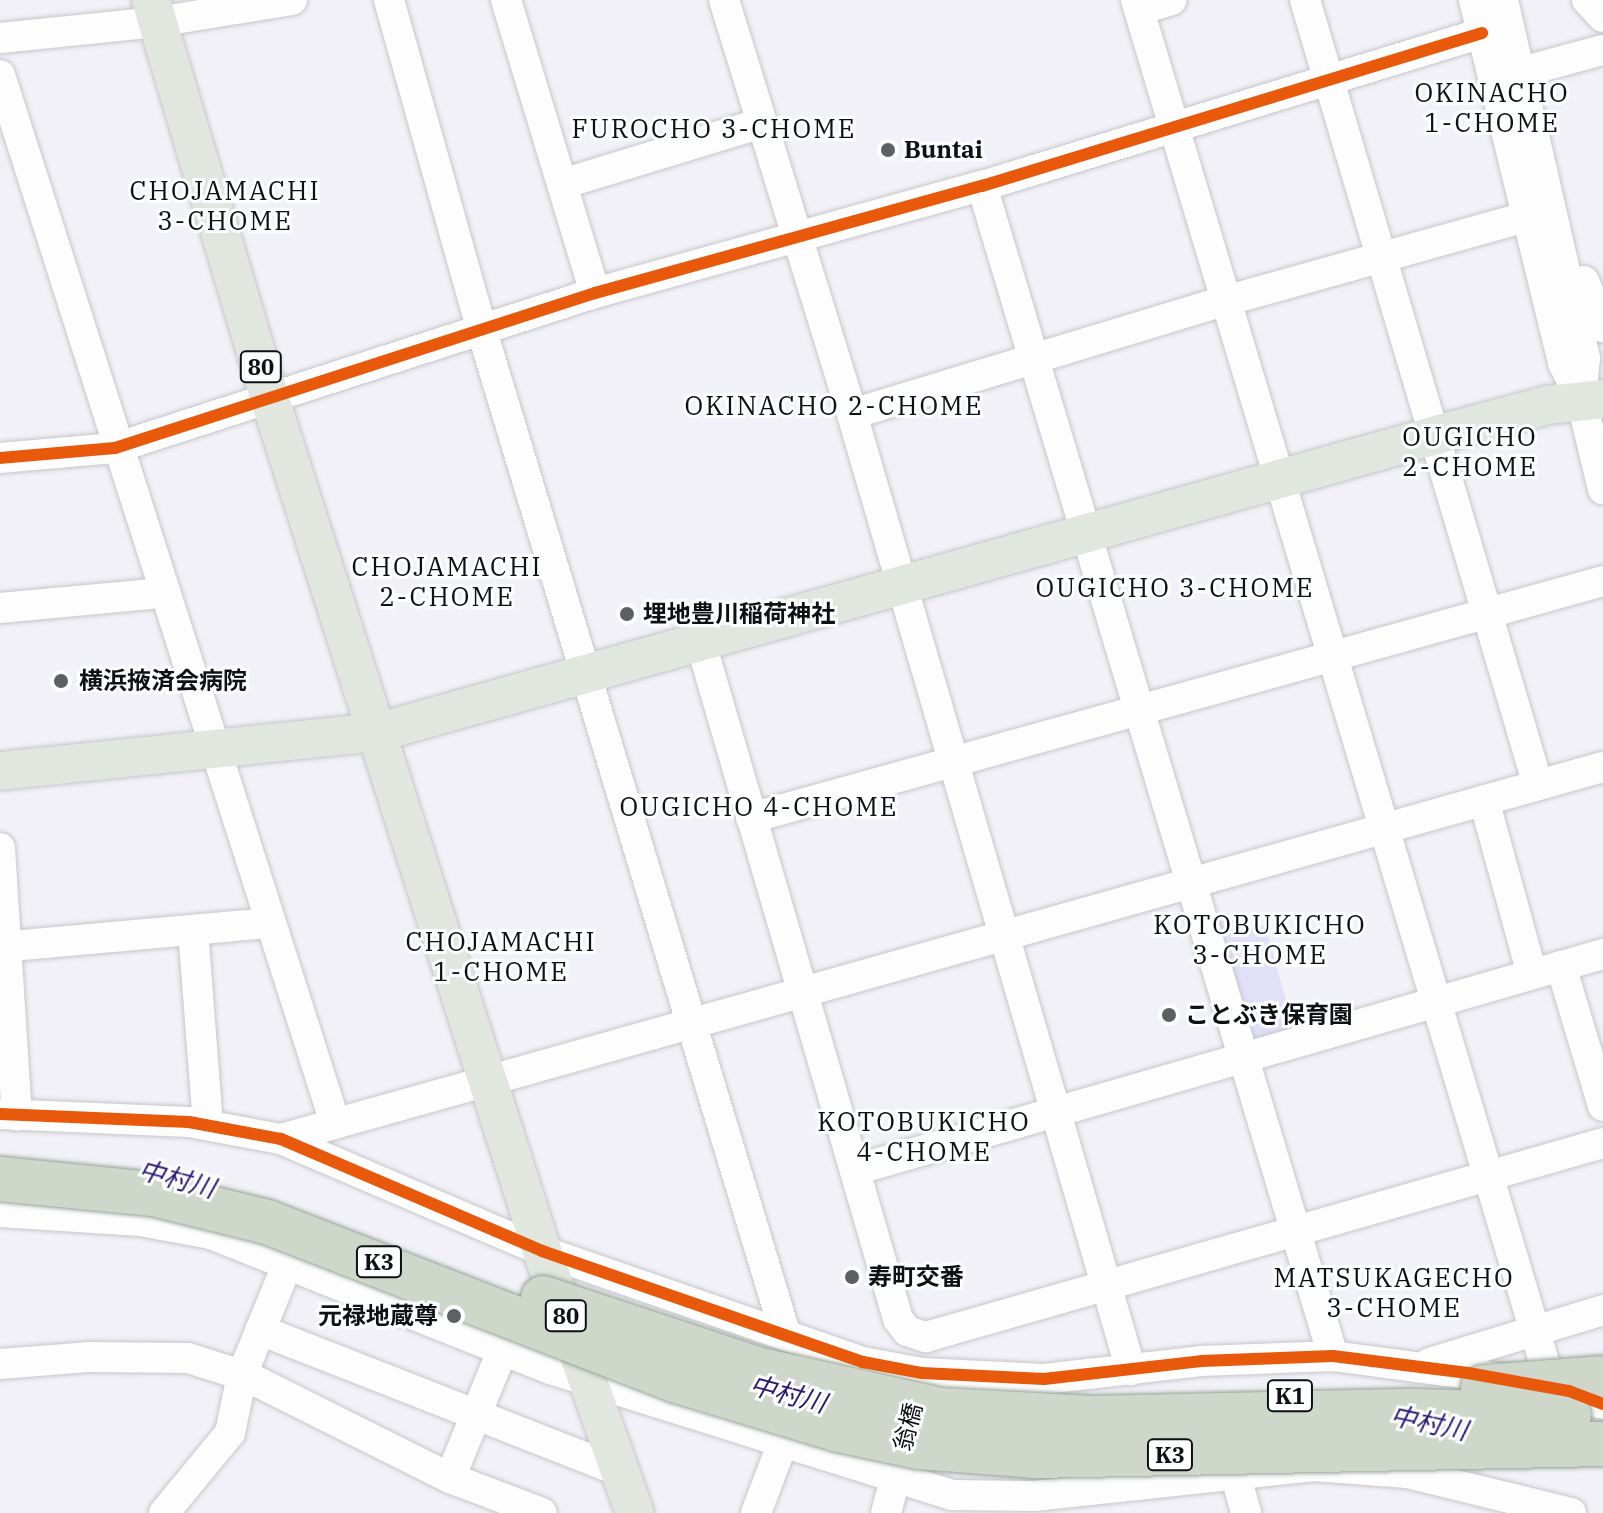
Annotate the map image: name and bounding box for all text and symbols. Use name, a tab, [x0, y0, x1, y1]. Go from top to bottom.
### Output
district label: OKINACHO 1-CHOME	[1414, 77, 1570, 138]
district label: FUROCHO 3-CHOME	[571, 113, 857, 145]
place label: Buntai	[904, 136, 983, 164]
marker: Buntai	[879, 141, 897, 159]
district label: CHOJAMACHI 3-CHOME	[130, 175, 320, 236]
road number: 80	[239, 349, 283, 385]
district label: OKINACHO 2-CHOME	[685, 390, 983, 422]
district label: OUGICHO 2-CHOME	[1402, 421, 1538, 482]
district label: CHOJAMACHI 2-CHOME	[352, 551, 542, 612]
district label: OUGICHO 3-CHOME	[1035, 572, 1315, 604]
place label: 埋地豊川稲荷神社	[643, 600, 835, 628]
marker: 埋地豊川稲荷神社	[618, 605, 636, 623]
place label: 横浜掖済会病院	[79, 667, 247, 695]
marker: 横浜掖済会病院	[50, 670, 72, 692]
district label: OUGICHO 4-CHOME	[619, 791, 899, 823]
district label: KOTOBUKICHO 3-CHOME	[1153, 909, 1367, 970]
district label: CHOJAMACHI 1-CHOME	[406, 926, 596, 988]
place label: ことぶき保育園	[1185, 1001, 1353, 1029]
marker: ことぶき保育園	[1160, 1006, 1178, 1024]
district label: KOTOBUKICHO 4-CHOME	[817, 1106, 1031, 1168]
water label: 中村川	[135, 1154, 219, 1204]
road number: K3	[355, 1244, 403, 1280]
district label: MATSUKAGECHO 3-CHOME	[1273, 1262, 1515, 1324]
place label: 寿町交番	[868, 1263, 964, 1291]
marker: 寿町交番	[843, 1268, 861, 1286]
road number: 80	[544, 1298, 588, 1334]
place label: 元禄地蔵尊	[318, 1302, 438, 1330]
marker: 元禄地蔵尊	[445, 1307, 463, 1325]
water label: 中村川	[746, 1369, 830, 1419]
road number: K1	[1266, 1378, 1314, 1414]
street label: 翁橋	[888, 1400, 928, 1454]
water label: 中村川	[1388, 1400, 1470, 1446]
road number: K3	[1146, 1437, 1194, 1473]

